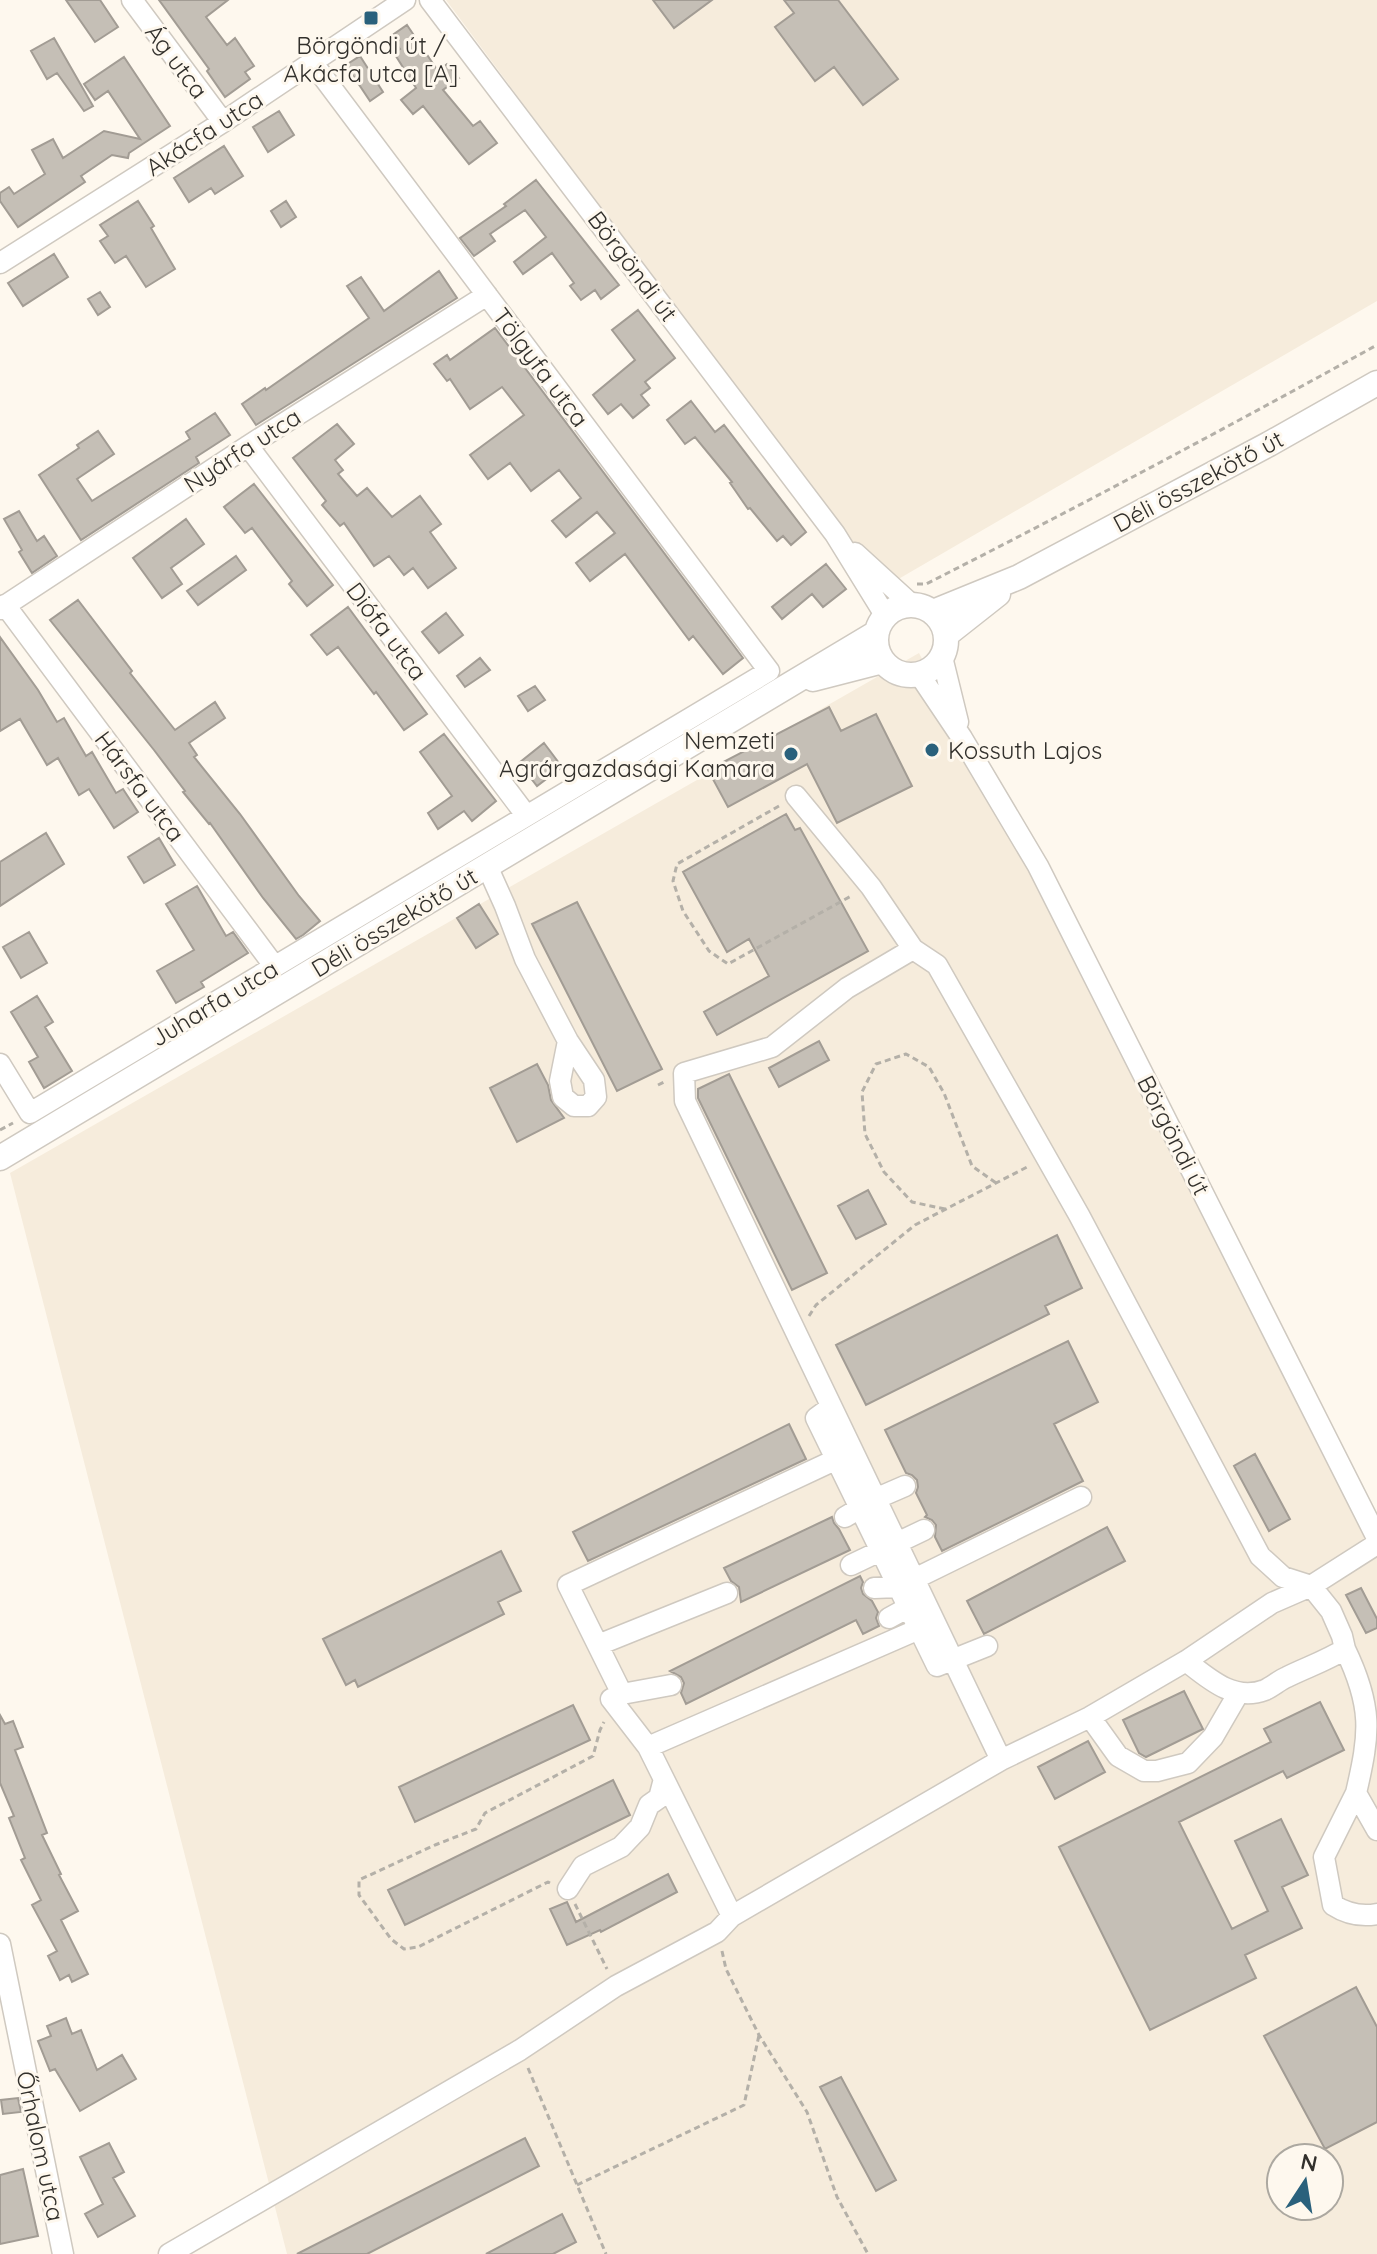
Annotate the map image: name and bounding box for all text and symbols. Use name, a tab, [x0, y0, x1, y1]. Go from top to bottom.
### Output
marker: Börgöndi út / Akácfa utca [A]	[362, 9, 380, 27]
street label: Ág utca	[139, 18, 215, 104]
place label: Börgöndi út / Akácfa utca [A]	[284, 30, 458, 88]
street label: Akácfa utca	[140, 84, 268, 182]
street label: Börgöndi út	[582, 205, 684, 327]
street label: Tölgyfa utca	[487, 302, 595, 432]
street label: Nyárfa utca	[178, 401, 306, 499]
street label: Déli összekötő út	[1108, 424, 1288, 538]
street label: Diófa utca	[340, 576, 434, 686]
street label: Hársfa utca	[89, 725, 191, 847]
place label: Nemzeti Agrárgazdasági Kamara	[499, 725, 775, 783]
place label: Kossuth Lajos	[948, 735, 1102, 765]
marker: Kossuth Lajos	[923, 741, 941, 759]
marker: Nemzeti Agrárgazdasági Kamara	[782, 745, 800, 763]
street label: Déli összekötő út	[306, 861, 482, 983]
street label: Juharfa utca	[145, 953, 283, 1053]
street label: Börgöndi út	[1131, 1070, 1217, 1200]
street label: Őrhalom utca	[10, 2068, 72, 2224]
north arrow	[1265, 2142, 1345, 2222]
text: N	[1298, 2147, 1320, 2178]

